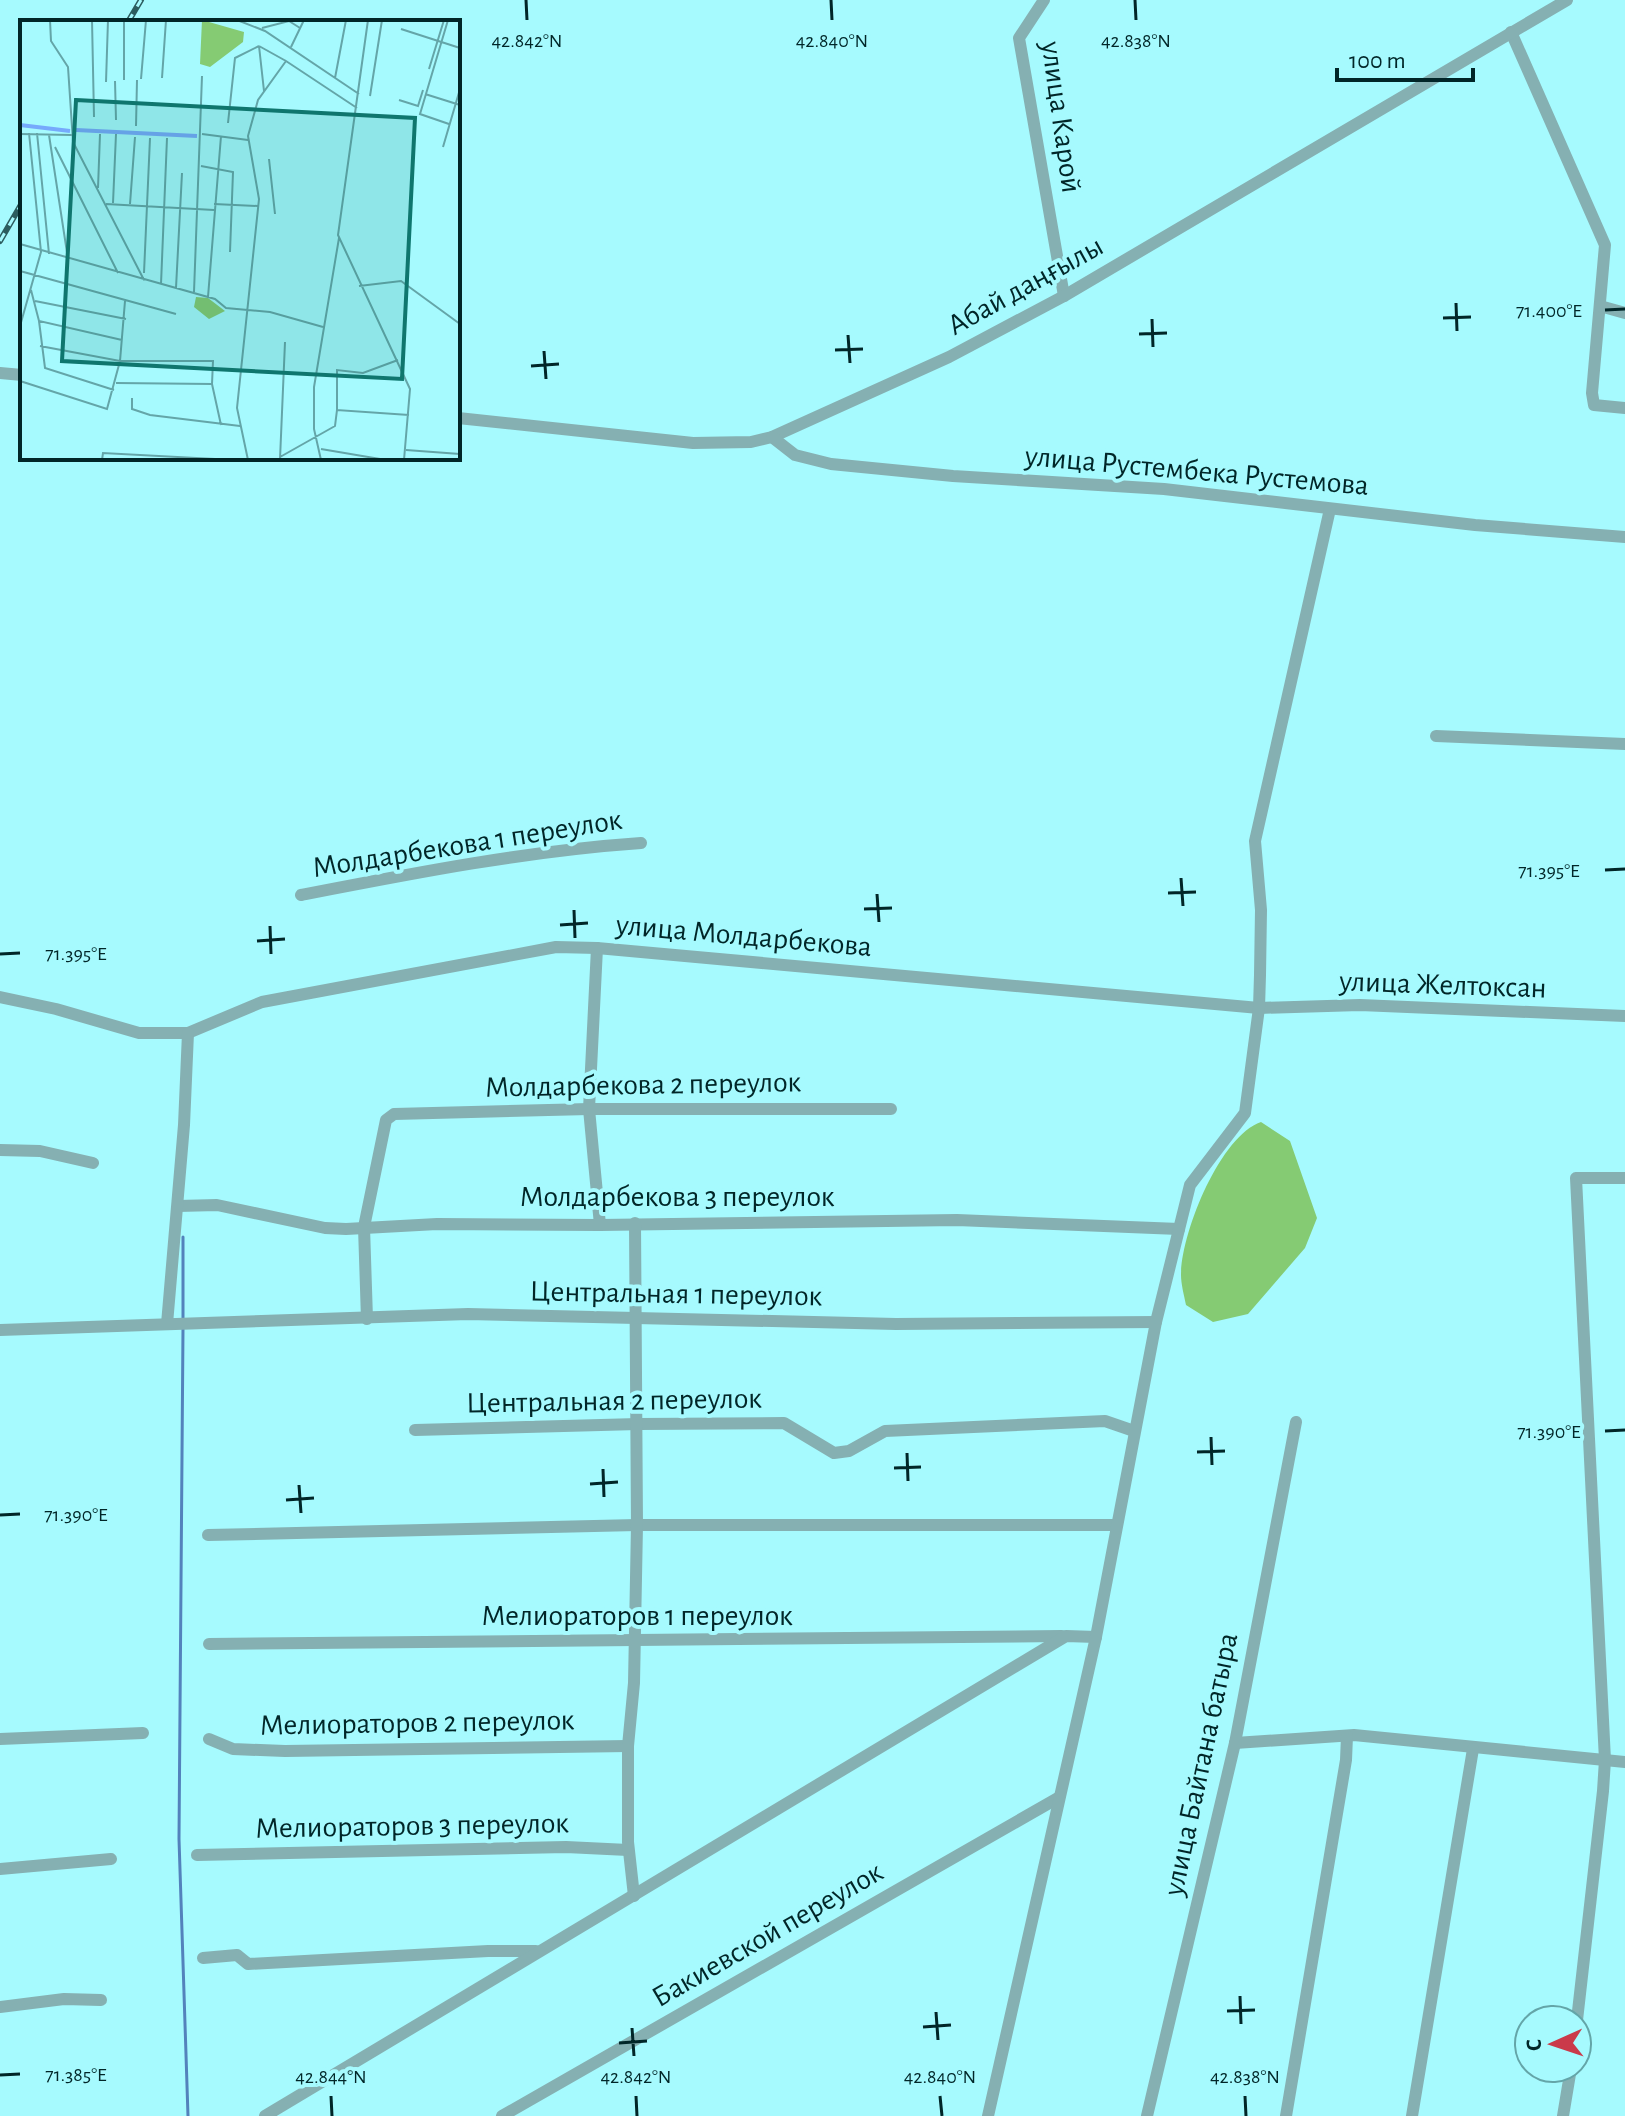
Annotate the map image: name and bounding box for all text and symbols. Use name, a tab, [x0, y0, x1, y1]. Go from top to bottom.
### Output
inset map	[20, 20, 460, 460]
text: 42.842°N	[491, 31, 563, 51]
text: 42.840°N	[796, 31, 868, 51]
text: 42.838°N	[1101, 31, 1171, 51]
scale bar	[1337, 32, 1473, 82]
street label: улица Карой	[1035, 38, 1086, 195]
text: 100 m	[1349, 49, 1406, 73]
street label: Абай даңғылы	[943, 231, 1108, 341]
text: 71.400°E	[1516, 301, 1582, 321]
street label: улица Рустембека Рустемова	[1023, 441, 1370, 501]
street label: Молдарбекова 1 переулок	[310, 805, 624, 883]
text: 71.395°E	[1518, 861, 1580, 881]
street label: улица Молдарбекова	[614, 910, 873, 962]
text: 71.395°E	[45, 944, 107, 964]
street label: улица Желтоксан	[1338, 966, 1547, 1004]
street label: Молдарбекова 2 переулок	[485, 1067, 802, 1103]
street label: Молдарбекова 3 переулок	[519, 1182, 835, 1212]
street label: Центральная 1 переулок	[530, 1276, 823, 1312]
street label: Центральная 2 переулок	[466, 1383, 762, 1419]
text: 71.390°E	[1517, 1422, 1581, 1442]
text: 71.390°E	[44, 1505, 108, 1525]
street label: Мелиораторов 1 переулок	[481, 1601, 793, 1631]
street label: улица Байтана батыра	[1158, 1630, 1244, 1899]
street label: Мелиораторов 2 переулок	[259, 1705, 575, 1741]
street label: Мелиораторов 3 переулок	[255, 1808, 569, 1844]
street label: Бакиевской переулок	[647, 1857, 888, 2013]
north arrow	[1513, 2004, 1593, 2084]
text: С	[1523, 2038, 1545, 2052]
text: 71.385°E	[45, 2065, 107, 2085]
text: 42.844°N	[295, 2067, 367, 2087]
text: 42.842°N	[600, 2067, 672, 2087]
text: 42.840°N	[904, 2067, 976, 2087]
text: 42.838°N	[1210, 2067, 1280, 2087]

